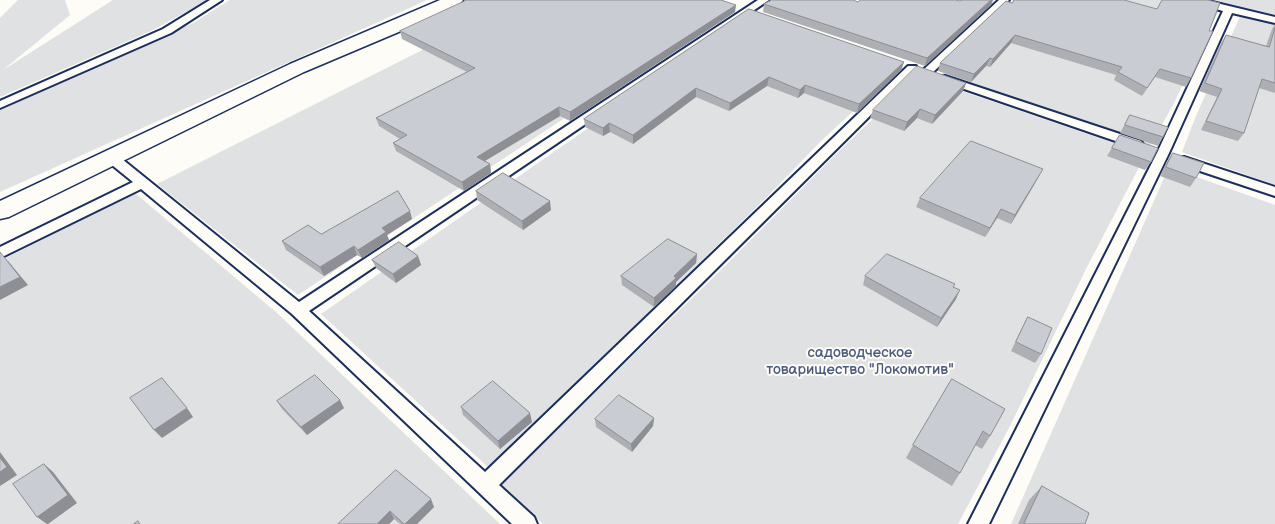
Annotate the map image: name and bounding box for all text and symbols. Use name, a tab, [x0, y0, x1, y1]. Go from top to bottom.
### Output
park label: садоводческое товарищество "Локомотив"	[766, 344, 954, 379]

